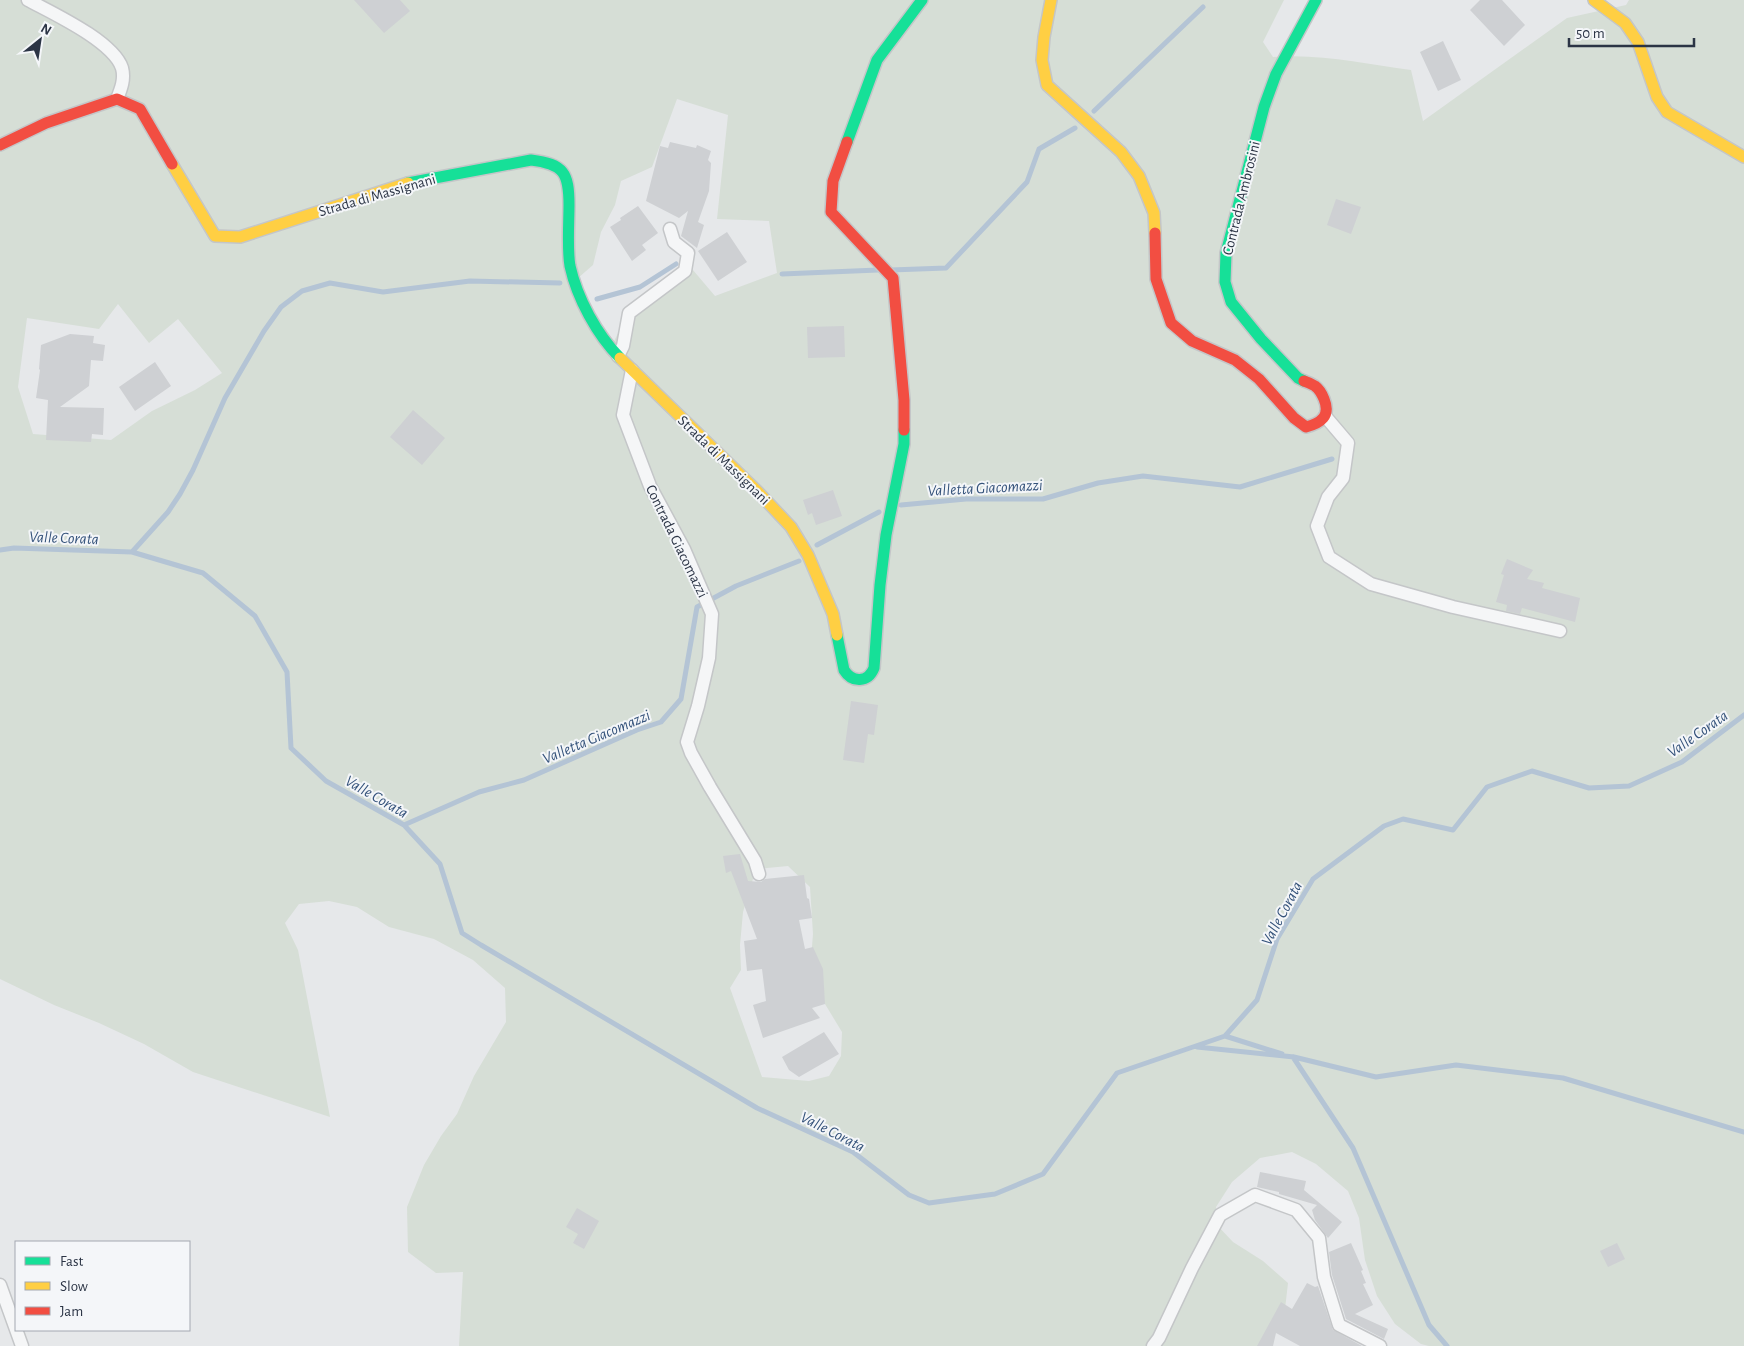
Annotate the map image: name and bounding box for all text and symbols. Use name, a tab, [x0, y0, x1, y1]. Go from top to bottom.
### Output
north arrow	[15, 15, 65, 65]
scale bar	[1569, 15, 1694, 47]
text: N	[38, 21, 54, 38]
text: 50 m	[1576, 26, 1605, 41]
street label: Contrada Ambrosini	[1220, 140, 1263, 257]
street label: Strada di Massignani	[317, 172, 437, 219]
street label: Strada di Massignani	[675, 413, 772, 508]
water label: Valletta Giacomazzi	[927, 477, 1043, 499]
street label: Contrada Giacomazzi	[643, 482, 710, 600]
water label: Valle Corata	[29, 529, 99, 547]
water label: Valletta Giacomazzi	[540, 707, 653, 767]
water label: Valle Corata	[1664, 707, 1731, 760]
water label: Valle Corata	[342, 773, 411, 821]
water label: Valle Corata	[1258, 879, 1305, 948]
water label: Valle Corata	[798, 1109, 867, 1155]
legend	[15, 1241, 190, 1331]
text: Fast	[60, 1254, 84, 1269]
text: Slow	[60, 1279, 88, 1294]
text: Jam	[60, 1304, 83, 1319]

